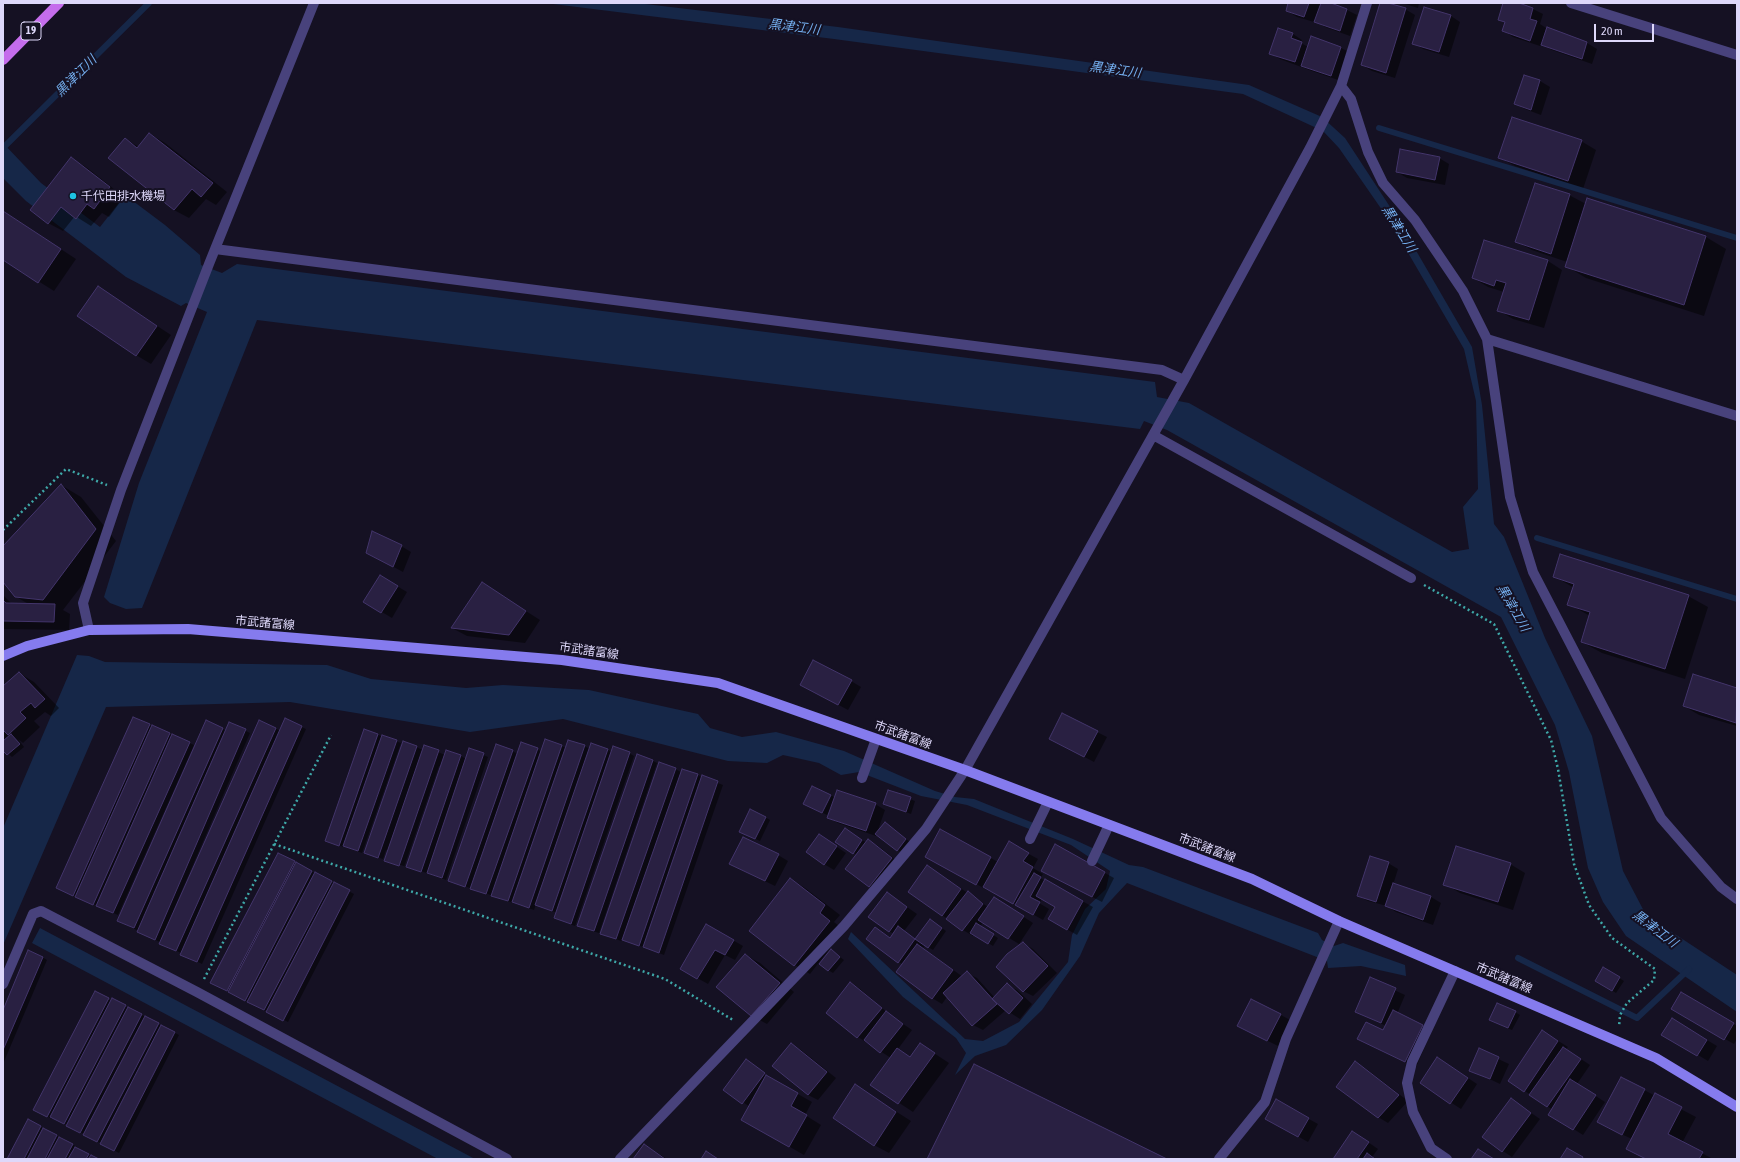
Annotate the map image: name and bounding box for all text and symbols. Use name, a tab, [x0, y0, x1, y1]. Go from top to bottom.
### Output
water label: 黒津江川	[767, 16, 821, 38]
scale bar	[1596, 16, 1656, 42]
road number: 19	[21, 22, 41, 40]
text: 20 m	[1601, 24, 1623, 38]
water label: 黒津江川	[52, 52, 100, 100]
water label: 黒津江川	[1088, 59, 1142, 81]
place label: 千代田排水機場	[81, 189, 165, 203]
marker: 千代田排水機場	[68, 191, 78, 201]
water label: 黒津江川	[1379, 203, 1419, 255]
water label: 黒津江川	[1493, 582, 1533, 634]
street label: 市武諸富線	[234, 613, 296, 633]
street label: 市武諸富線	[558, 640, 620, 662]
street label: 市武諸富線	[872, 718, 934, 752]
street label: 市武諸富線	[1176, 831, 1238, 865]
water label: 黒津江川	[1630, 907, 1680, 951]
street label: 市武諸富線	[1474, 960, 1534, 996]

